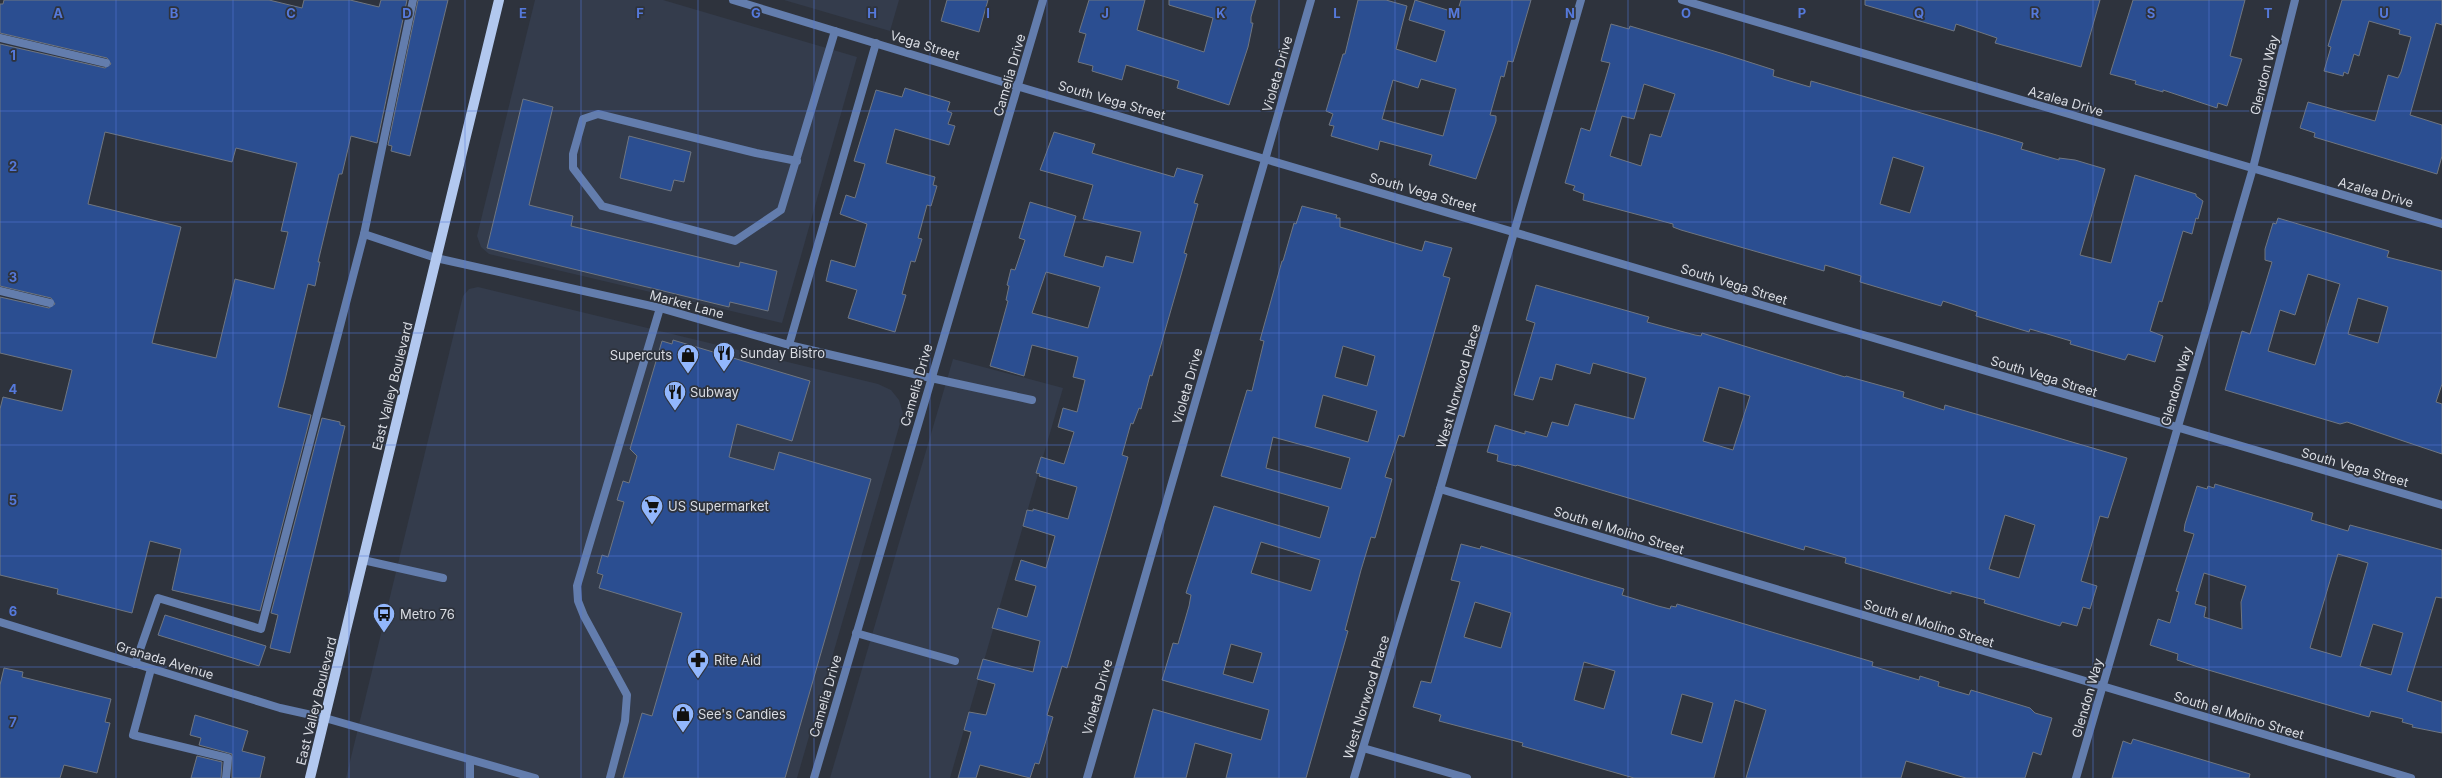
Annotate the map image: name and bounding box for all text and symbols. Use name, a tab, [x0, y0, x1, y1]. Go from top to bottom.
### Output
text: A	[53, 5, 63, 21]
text: B	[170, 5, 179, 21]
text: C	[286, 5, 296, 21]
text: D	[402, 5, 412, 21]
text: E	[519, 5, 527, 21]
text: F	[636, 5, 644, 21]
text: G	[751, 5, 761, 21]
text: H	[867, 5, 877, 21]
text: I	[986, 5, 990, 21]
text: J	[1101, 5, 1109, 21]
text: K	[1216, 5, 1226, 21]
text: L	[1333, 5, 1341, 21]
text: M	[1448, 5, 1460, 21]
text: N	[1565, 5, 1575, 21]
text: O	[1681, 5, 1691, 21]
text: P	[1798, 5, 1806, 21]
text: Q	[1914, 5, 1924, 21]
text: R	[2031, 5, 2040, 21]
text: S	[2147, 5, 2155, 21]
text: T	[2264, 5, 2273, 21]
text: U	[2379, 5, 2389, 21]
street label: Vega Street	[888, 27, 962, 63]
street label: Camelia Drive	[990, 32, 1028, 118]
street label: Glendon Way	[2246, 33, 2282, 117]
street label: Violeta Drive	[1259, 34, 1295, 114]
text: 1	[10, 47, 16, 63]
street label: South Vega Street	[1056, 77, 1168, 123]
street label: Azalea Drive	[2027, 83, 2105, 119]
text: 2	[9, 158, 17, 174]
street label: South Vega Street	[1367, 169, 1479, 215]
street label: Azalea Drive	[2337, 174, 2415, 210]
street label: South Vega Street	[1679, 260, 1789, 308]
text: 3	[9, 269, 17, 285]
street label: Market Lane	[648, 286, 726, 322]
street label: East Valley Boulevard	[368, 320, 416, 452]
street label: West Norwood Place	[1433, 322, 1483, 450]
restaurant icon: Sunday Bistro	[711, 340, 737, 373]
shop icon: Supercuts	[675, 342, 701, 375]
street label: Camelia Drive	[897, 342, 935, 428]
street label: Glendon Way	[2157, 344, 2195, 428]
place label: Sunday Bistro	[740, 345, 825, 361]
street label: Violeta Drive	[1169, 346, 1205, 426]
place label: Supercuts	[610, 347, 672, 363]
street label: South Vega Street	[1989, 352, 2099, 400]
restaurant icon: Subway	[662, 379, 688, 412]
text: 4	[9, 381, 18, 397]
place label: Subway	[690, 384, 739, 400]
street label: South Vega Street	[2299, 444, 2411, 490]
text: 5	[9, 492, 17, 508]
supermarket icon: US Supermarket	[639, 493, 665, 526]
place label: US Supermarket	[668, 498, 769, 514]
street label: South el Molino Street	[1552, 503, 1686, 557]
street label: South el Molino Street	[1862, 596, 1996, 650]
bus stop icon: Metro 76	[371, 601, 397, 634]
text: 6	[9, 603, 17, 619]
place label: Metro 76	[400, 606, 455, 622]
street label: West Norwood Place	[1340, 633, 1392, 761]
street label: East Valley Boulevard	[292, 635, 340, 767]
street label: Granada Avenue	[114, 638, 216, 682]
pharmacy icon: Rite Aid	[685, 647, 711, 680]
place label: Rite Aid	[714, 652, 761, 668]
street label: Camelia Drive	[806, 653, 844, 739]
street label: Glendon Way	[2068, 656, 2106, 740]
street label: Violeta Drive	[1079, 657, 1115, 737]
street label: South el Molino Street	[2172, 688, 2306, 742]
shop icon: See's Candies	[670, 701, 696, 734]
place label: See's Candies	[698, 706, 786, 722]
text: 7	[9, 714, 17, 730]

